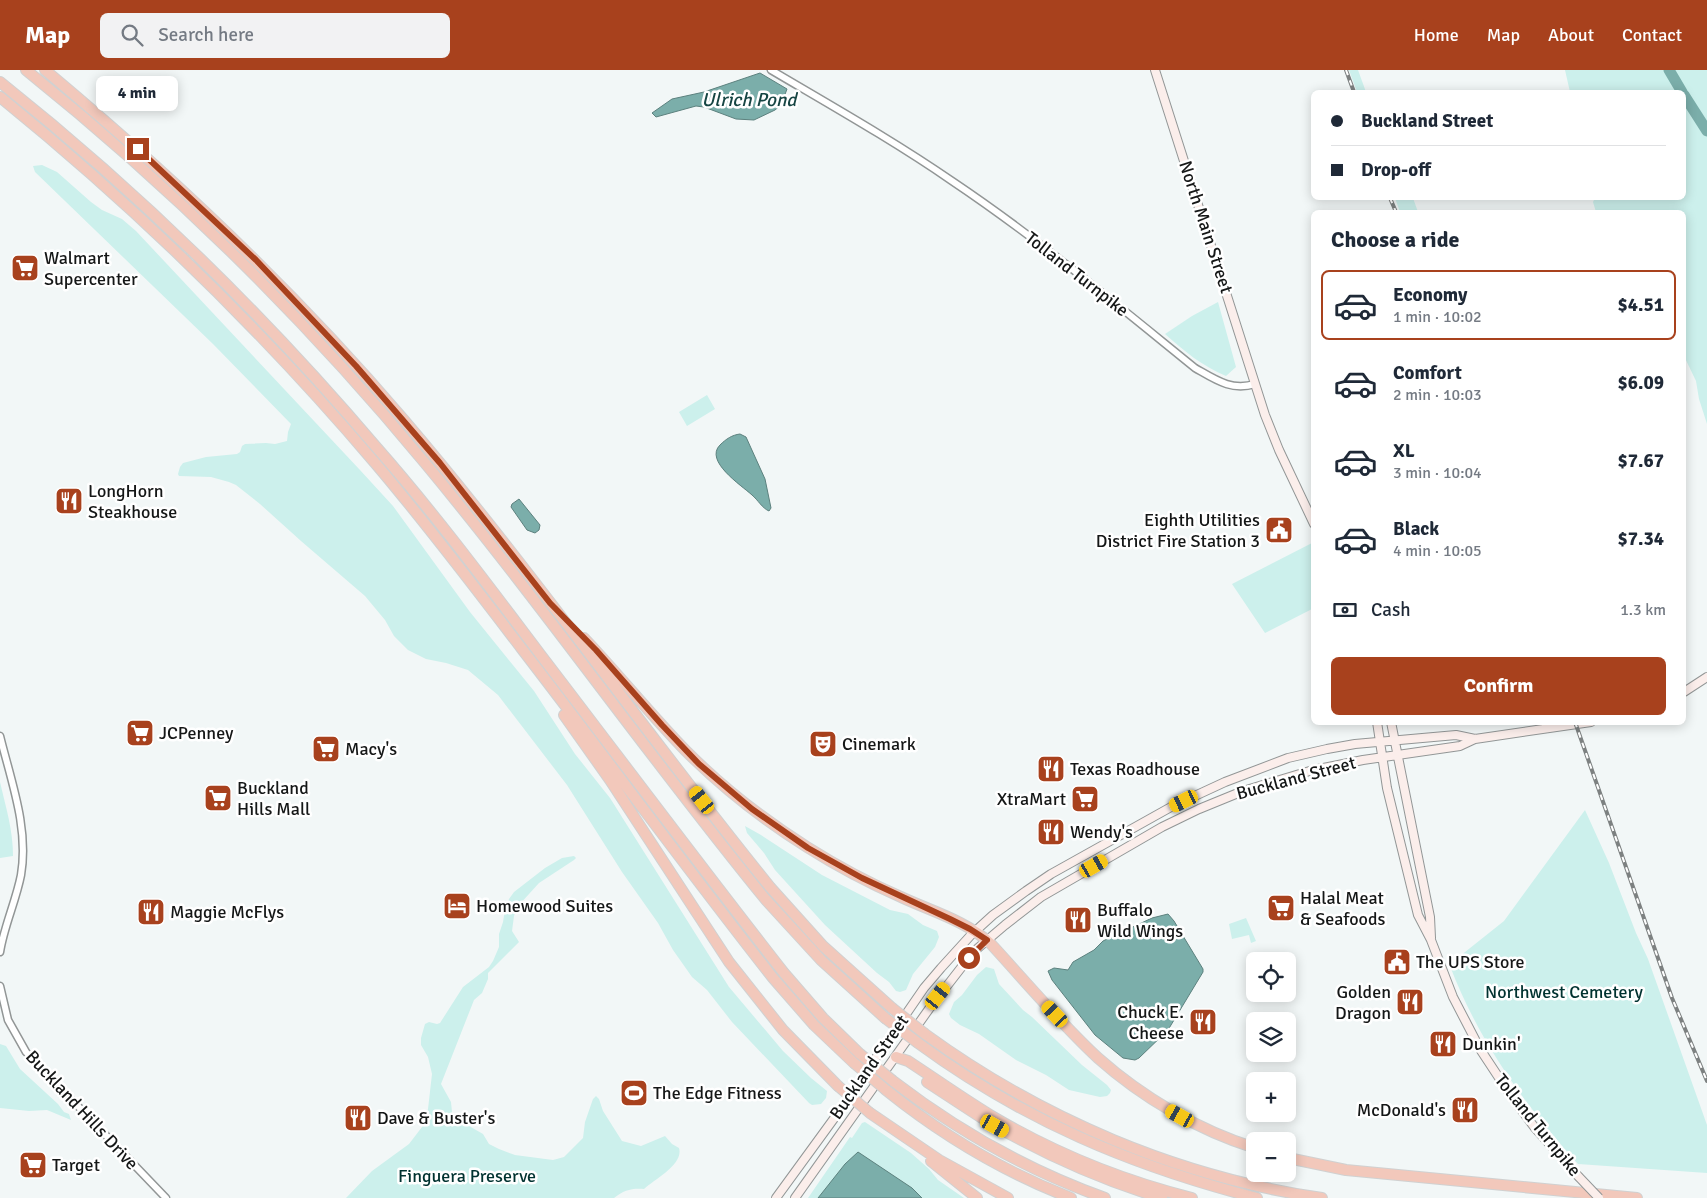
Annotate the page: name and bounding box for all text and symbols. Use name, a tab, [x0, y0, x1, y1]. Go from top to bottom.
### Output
search box	[100, 13, 450, 58]
text: Map	[25, 20, 70, 50]
icon: search	[118, 21, 146, 49]
text: Search here	[158, 23, 254, 47]
text: Home	[1414, 24, 1459, 46]
text: Map	[1487, 24, 1520, 46]
text: About	[1548, 24, 1594, 46]
text: Contact	[1622, 24, 1682, 46]
callout: 4 min	[97, 77, 179, 112]
text: 4 min	[118, 83, 156, 103]
water label: Ulrich Pond	[702, 88, 798, 112]
text: Buckland Street	[1361, 109, 1493, 133]
route end	[127, 138, 149, 160]
street label: North Main Street	[1174, 158, 1238, 296]
text: Drop-off	[1361, 158, 1431, 182]
text: Choose a ride	[1331, 226, 1459, 253]
street label: Tolland Turnpike	[1021, 227, 1133, 321]
place label: Walmart Supercenter	[44, 247, 138, 290]
supermarket icon: Walmart Supercenter	[10, 253, 40, 283]
icon: car	[1333, 283, 1378, 328]
text: Economy	[1393, 283, 1467, 307]
text: $4.51	[1618, 293, 1664, 317]
text: 1 min · 10:02	[1393, 307, 1482, 327]
icon: car	[1333, 361, 1378, 406]
text: Comfort	[1393, 361, 1462, 385]
text: $6.09	[1618, 371, 1664, 395]
text: 2 min · 10:03	[1393, 385, 1482, 405]
icon: car	[1333, 439, 1378, 484]
text: XL	[1393, 439, 1415, 463]
text: $7.67	[1618, 449, 1664, 473]
text: 3 min · 10:04	[1393, 463, 1482, 483]
place label: LongHorn Steakhouse	[88, 480, 177, 523]
restaurant icon: LongHorn Steakhouse	[54, 486, 84, 516]
place label: Eighth Utilities District Fire Station 3	[1096, 509, 1260, 552]
public building icon: Eighth Utilities District Fire Station 3	[1264, 515, 1294, 545]
icon: car	[1333, 517, 1378, 562]
text: Black	[1393, 517, 1439, 541]
text: $7.34	[1618, 527, 1664, 551]
text: 4 min · 10:05	[1393, 541, 1482, 561]
icon: cash	[1331, 596, 1359, 624]
text: Cash	[1371, 598, 1411, 622]
text: 1.3 km	[1620, 600, 1666, 620]
button: Confirm	[1331, 657, 1666, 715]
supermarket icon: JCPenney	[125, 718, 155, 748]
place label: JCPenney	[159, 722, 234, 744]
theatre icon: Cinemark	[808, 729, 838, 759]
place label: Cinemark	[842, 733, 916, 755]
supermarket icon: Macy's	[311, 734, 341, 764]
place label: Macy's	[345, 738, 397, 760]
street label: Buckland Street	[1234, 752, 1358, 804]
restaurant icon: Texas Roadhouse	[1036, 754, 1066, 784]
place label: Texas Roadhouse	[1070, 758, 1200, 780]
place label: Buckland Hills Mall	[237, 777, 310, 820]
supermarket icon: Buckland Hills Mall	[203, 783, 233, 813]
car	[686, 784, 717, 816]
supermarket icon: XtraMart	[1070, 784, 1100, 814]
place label: XtraMart	[997, 788, 1066, 810]
car	[1167, 788, 1200, 814]
restaurant icon: Wendy's	[1036, 817, 1066, 847]
place label: Wendy's	[1070, 821, 1133, 843]
car	[1077, 852, 1110, 880]
place label: Halal Meat & Seafoods	[1300, 887, 1385, 930]
hotel icon: Homewood Suites	[442, 891, 472, 921]
supermarket icon: Halal Meat & Seafoods	[1266, 893, 1296, 923]
place label: Homewood Suites	[476, 895, 613, 917]
restaurant icon: Maggie McFlys	[136, 897, 166, 927]
place label: Buffalo Wild Wings	[1097, 899, 1183, 942]
place label: Maggie McFlys	[170, 901, 284, 923]
restaurant icon: Buffalo Wild Wings	[1063, 905, 1093, 935]
route start	[958, 947, 980, 969]
public building icon: The UPS Store	[1382, 947, 1412, 977]
place label: The UPS Store	[1416, 951, 1525, 973]
map controls	[1246, 952, 1296, 1182]
button: locate	[1246, 952, 1296, 1002]
car	[922, 980, 953, 1012]
place label: Golden Dragon	[1335, 981, 1391, 1024]
park label: Northwest Cemetery	[1485, 981, 1644, 1003]
restaurant icon: Golden Dragon	[1395, 987, 1425, 1017]
car	[1039, 998, 1070, 1030]
place label: Chuck E. Cheese	[1117, 1001, 1184, 1044]
restaurant icon: Chuck E. Cheese	[1188, 1007, 1218, 1037]
street label: Buckland Street	[825, 1010, 913, 1124]
button: layers	[1246, 1012, 1296, 1062]
restaurant icon: Dunkin'	[1428, 1029, 1458, 1059]
place label: Dunkin'	[1462, 1033, 1521, 1055]
street label: Buckland Hills Drive	[21, 1046, 143, 1174]
street label: Tolland Turnpike	[1490, 1069, 1586, 1181]
button: +	[1246, 1072, 1296, 1122]
sports icon: The Edge Fitness	[619, 1078, 649, 1108]
place label: The Edge Fitness	[653, 1082, 782, 1104]
restaurant icon: McDonald's	[1450, 1095, 1480, 1125]
place label: McDonald's	[1357, 1099, 1446, 1121]
car	[1163, 1102, 1196, 1130]
restaurant icon: Dave & Buster's	[343, 1103, 373, 1133]
place label: Dave & Buster's	[377, 1107, 496, 1129]
car	[978, 1112, 1011, 1140]
button: −	[1246, 1132, 1296, 1182]
supermarket icon: Target	[18, 1150, 48, 1180]
place label: Target	[52, 1154, 100, 1176]
park label: Finguera Preserve	[398, 1165, 536, 1187]

